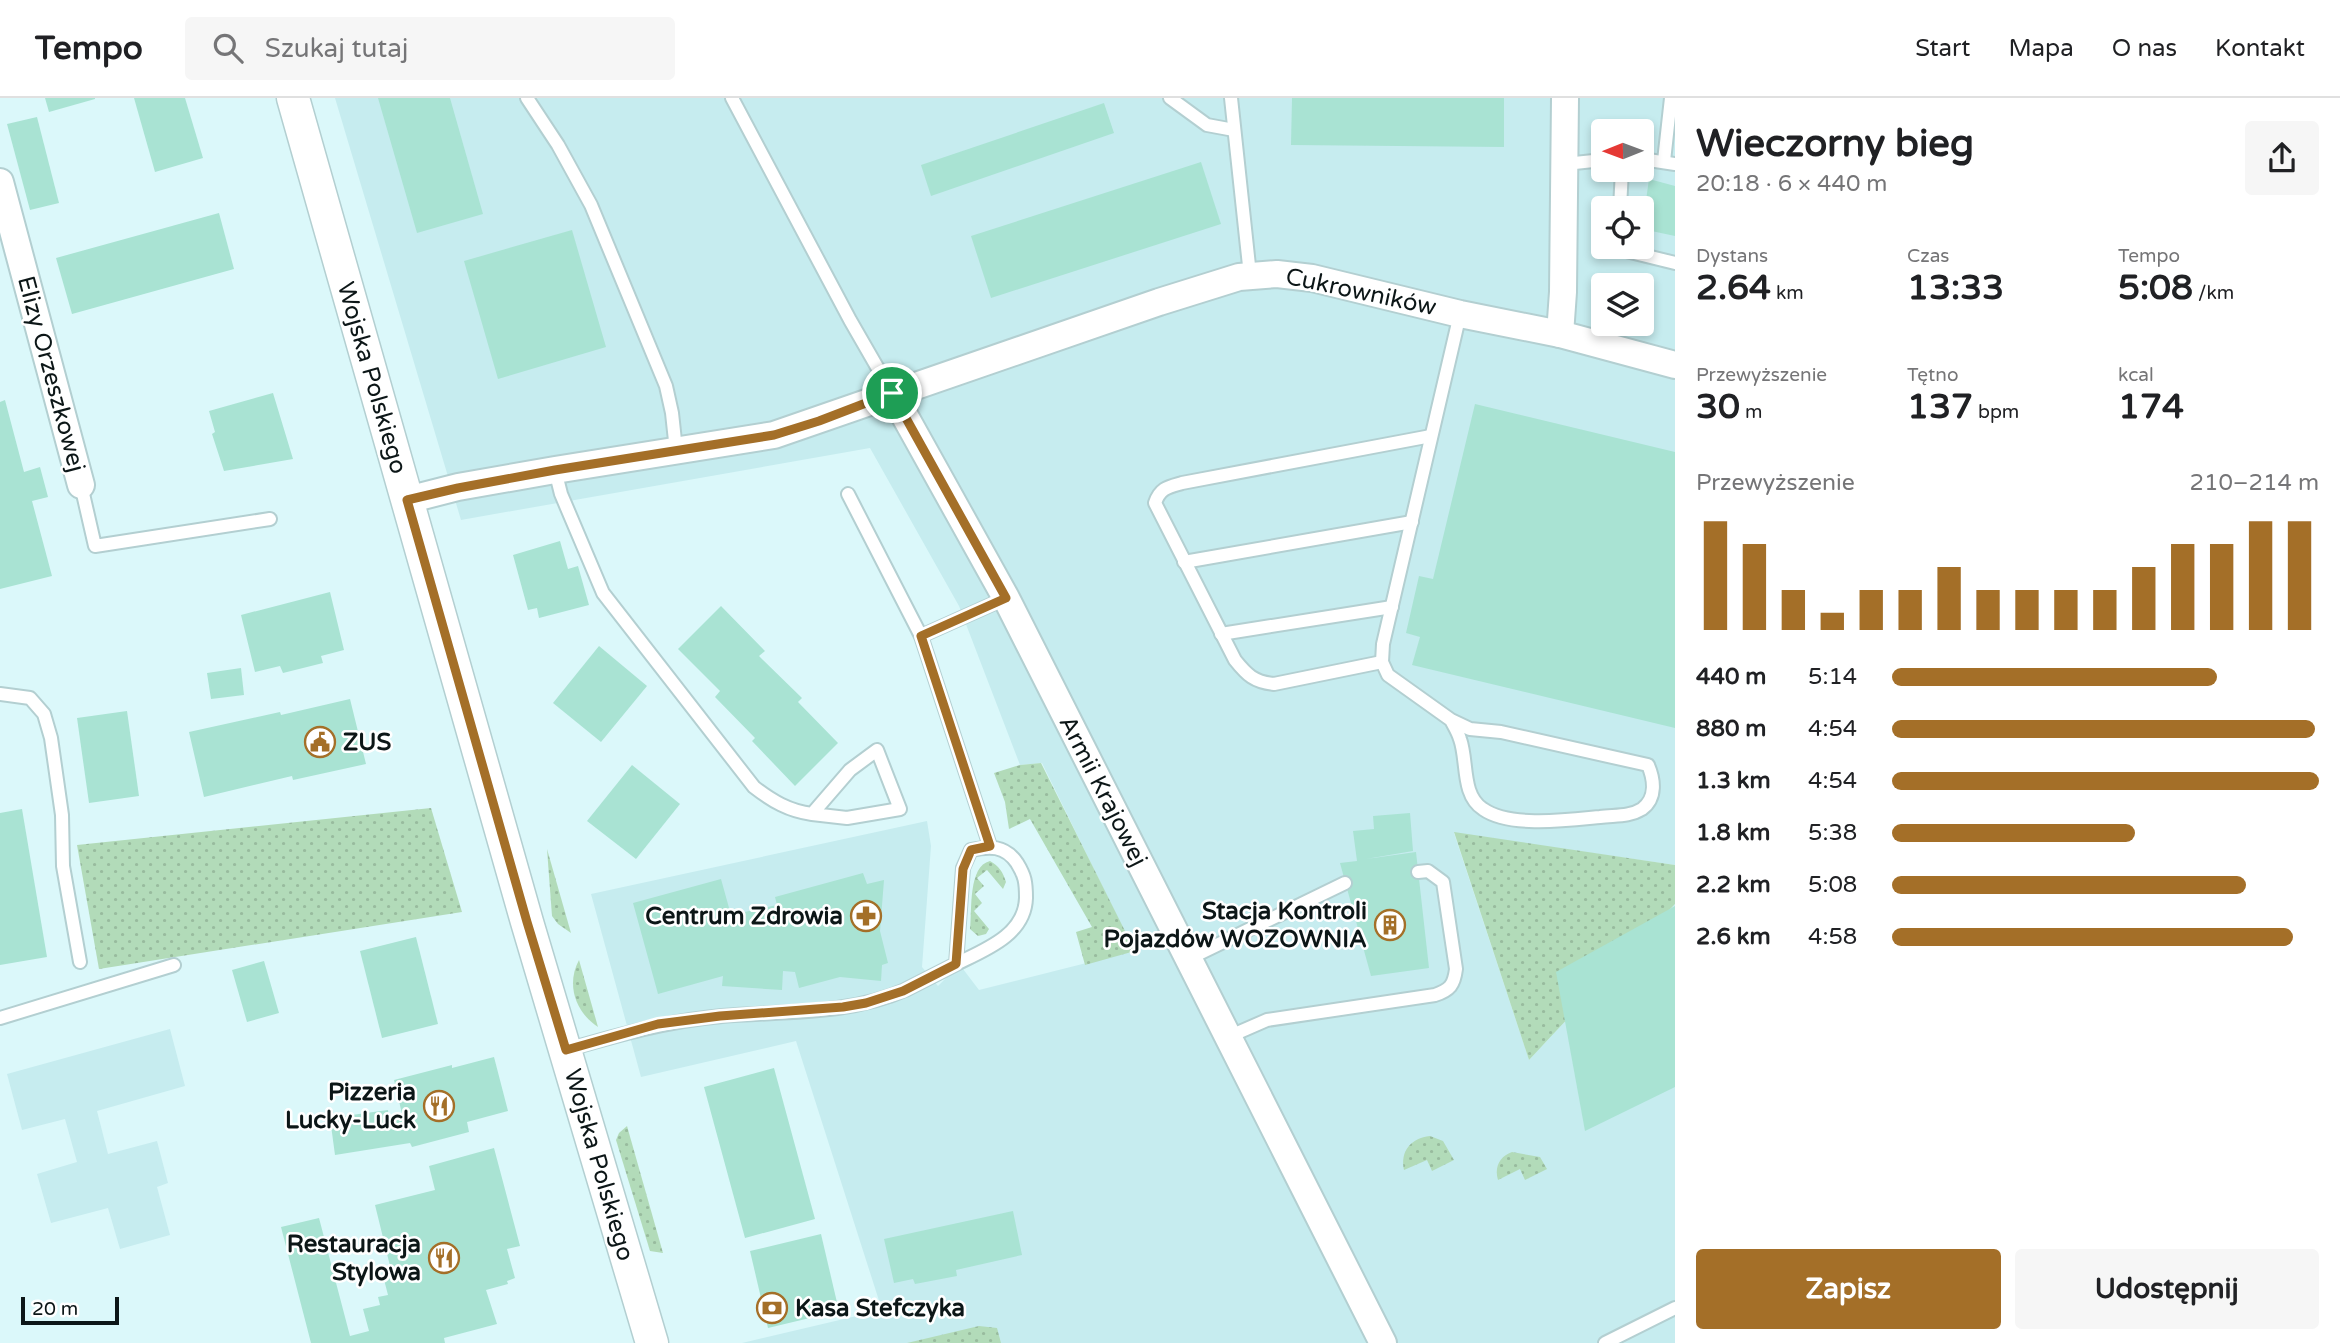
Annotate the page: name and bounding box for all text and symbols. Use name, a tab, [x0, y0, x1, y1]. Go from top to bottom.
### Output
search box	[185, 17, 675, 80]
text: Tempo	[35, 29, 143, 68]
icon: search	[209, 29, 247, 67]
text: Szukaj tutaj	[265, 33, 408, 64]
text: Start	[1915, 34, 1970, 63]
text: Mapa	[2008, 34, 2074, 63]
text: O nas	[2112, 34, 2177, 63]
text: Kontakt	[2215, 34, 2305, 63]
north arrow	[1591, 119, 1654, 182]
map controls	[1591, 119, 1654, 336]
text: Wieczorny bieg	[1696, 121, 1974, 167]
button: share	[2245, 121, 2319, 195]
text: 20:18 · 6 × 440 m	[1696, 170, 1887, 198]
button: locate	[1591, 196, 1654, 259]
text: Dystans	[1696, 245, 1768, 267]
text: Czas	[1907, 245, 1949, 267]
text: Tempo	[2118, 245, 2180, 267]
street label: Cukrowników	[1283, 262, 1439, 322]
text: 2.64	[1696, 267, 1771, 309]
text: 13:33	[1907, 267, 2004, 309]
text: 5:08	[2118, 267, 2193, 309]
street label: Elizy Orzeszkowej	[11, 273, 91, 475]
button: layers	[1591, 273, 1654, 336]
street label: Wojska Polskiego	[331, 279, 413, 477]
text: km	[1771, 282, 1804, 304]
text: /km	[2193, 282, 2234, 304]
pin	[862, 363, 922, 423]
text: Przewyższenie	[1696, 364, 1827, 386]
text: Tętno	[1907, 364, 1959, 386]
text: kcal	[2118, 364, 2154, 386]
icon: arrive	[873, 374, 911, 412]
text: 30	[1696, 386, 1740, 428]
text: 137	[1907, 386, 1973, 428]
text: 174	[2118, 386, 2184, 428]
text: m	[1740, 401, 1762, 423]
text: bpm	[1973, 401, 2019, 423]
text: Przewyższenie	[1696, 469, 1855, 497]
text: 210–214 m	[2190, 469, 2319, 497]
text: 440 m	[1696, 663, 1766, 691]
text: 5:14	[1808, 663, 1857, 691]
street label: Armii Krajowej	[1053, 711, 1153, 871]
text: 880 m	[1696, 715, 1766, 743]
text: 4:54	[1808, 715, 1857, 743]
public building icon: ZUS	[303, 725, 337, 759]
place label: ZUS	[343, 728, 392, 757]
text: 1.3 km	[1696, 767, 1771, 795]
text: 4:54	[1808, 767, 1857, 795]
text: 1.8 km	[1696, 819, 1770, 847]
text: 5:38	[1808, 819, 1857, 847]
text: 2.2 km	[1696, 871, 1771, 899]
text: 5:08	[1808, 871, 1857, 899]
place label: Stacja Kontroli Pojazdów WOZOWNIA	[1103, 897, 1367, 954]
pharmacy icon: Centrum Zdrowia	[849, 899, 883, 933]
place label: Centrum Zdrowia	[645, 902, 843, 931]
building icon: Stacja Kontroli Pojazdów WOZOWNIA	[1373, 908, 1407, 942]
text: 2.6 km	[1696, 923, 1771, 951]
text: 4:58	[1808, 923, 1857, 951]
street label: Wojska Polskiego	[558, 1066, 640, 1264]
place label: Pizzeria Lucky-Luck	[285, 1078, 416, 1135]
restaurant icon: Pizzeria Lucky-Luck	[422, 1089, 456, 1123]
place label: Restauracja Stylowa	[287, 1230, 421, 1287]
restaurant icon: Restauracja Stylowa	[427, 1241, 461, 1275]
button: Zapisz	[1696, 1249, 2001, 1329]
button: Udostępnij	[2015, 1249, 2319, 1329]
bank icon: Kasa Stefczyka	[755, 1291, 789, 1325]
scale bar	[21, 1294, 119, 1326]
place label: Kasa Stefczyka	[795, 1294, 965, 1323]
text: 20 m	[32, 1298, 78, 1320]

